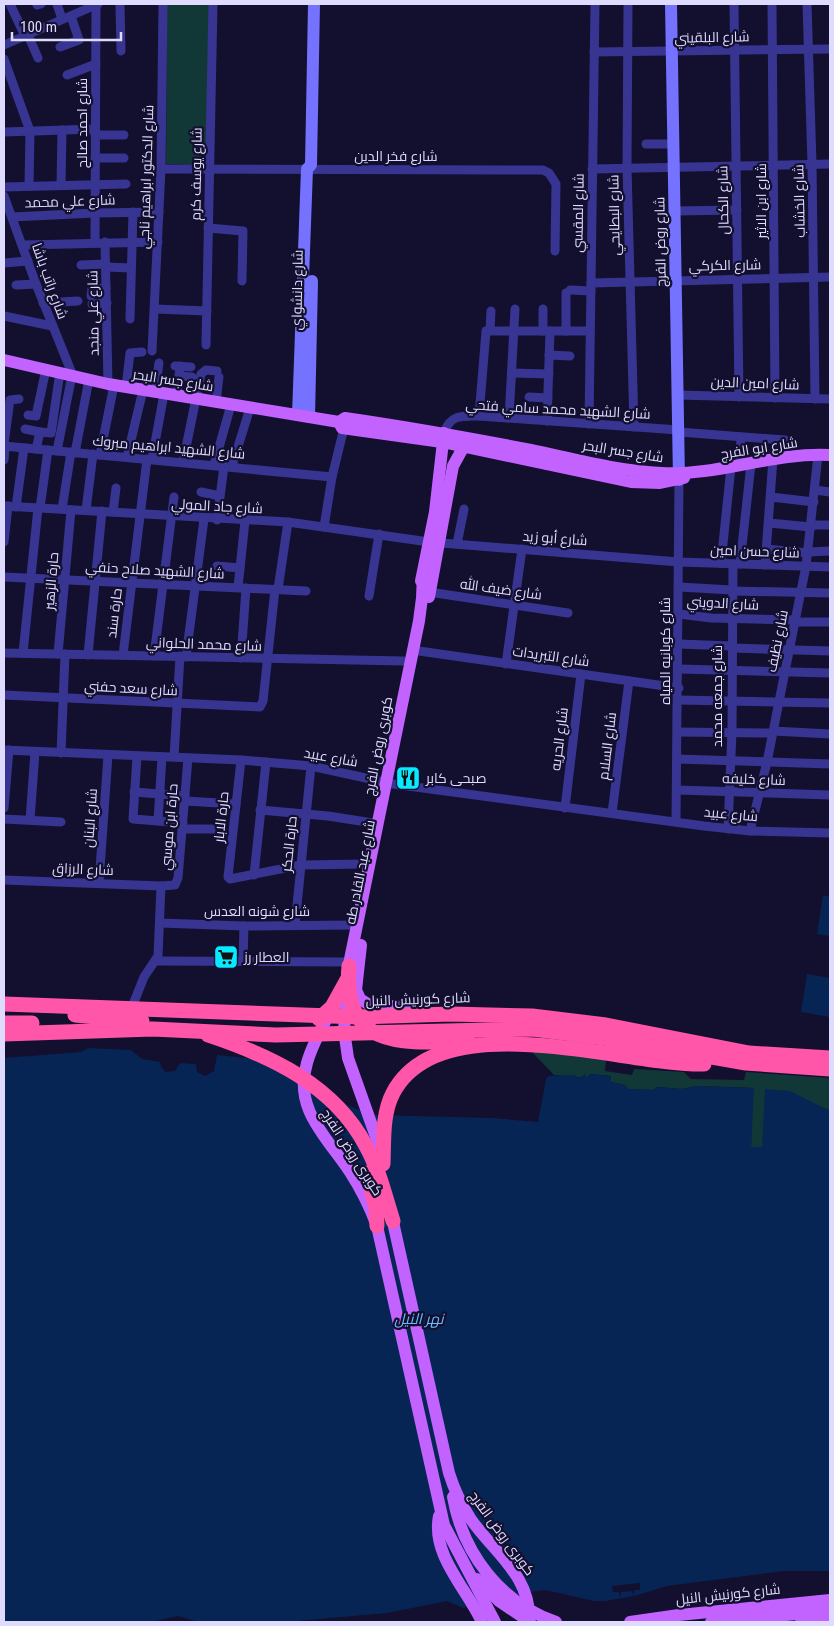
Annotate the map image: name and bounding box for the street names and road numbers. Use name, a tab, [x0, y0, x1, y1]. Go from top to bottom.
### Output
street label: شارع البلقيني	[674, 28, 750, 50]
street label: شارع احمد صالح	[74, 78, 91, 168]
street label: شارع الدكتور ابراهيم ناجي	[135, 105, 161, 250]
street label: شارع يوسف كرم	[187, 127, 207, 221]
street label: شارع فخر الدين	[354, 148, 438, 165]
street label: شارع ابن الاثير	[753, 163, 770, 240]
street label: شارع الخشاب	[790, 164, 809, 238]
street label: شارع الكحال	[714, 165, 733, 235]
street label: شارع المقسي	[569, 173, 590, 253]
street label: شارع البطايحي	[605, 174, 627, 256]
street label: شارع علي محمد	[24, 191, 116, 215]
street label: شارع روض الفرج	[651, 197, 670, 287]
street label: شارع راتب باشا	[28, 241, 71, 322]
street label: شارع دانشواي	[288, 249, 310, 331]
street label: شارع الكركي	[689, 256, 761, 278]
street label: شارع علي منجد	[84, 270, 106, 356]
street label: شارع جسر البحر	[130, 366, 215, 395]
street label: شارع امين الدين	[710, 373, 800, 394]
street label: شارع الشهيد محمد سامي فتحي	[465, 396, 651, 426]
street label: شارع الشهيد ابراهيم مبروك	[92, 432, 246, 464]
street label: شارع ابو الفرج	[719, 434, 799, 463]
street label: شارع جسر البحر	[580, 437, 665, 466]
street label: شارع جاد المولي	[171, 496, 263, 520]
street label: شارع أبو زيد	[522, 527, 588, 549]
street label: شارع حسن امين	[710, 541, 800, 562]
street label: حارة الزهير	[40, 551, 62, 612]
street label: شارع الشهيد صلاح حنفي	[85, 558, 225, 586]
street label: شارع ضيف الله	[459, 574, 543, 604]
street label: حارة سند	[103, 587, 125, 639]
street label: شارع الدويني	[686, 593, 760, 617]
street label: شارع كوبانيه المياه	[657, 597, 674, 705]
street label: شارع نظيف	[763, 608, 792, 674]
street label: شارع محمد الحلواني	[145, 634, 262, 658]
street label: شارع التبريدات	[511, 643, 591, 670]
street label: شارع جمعه محمد	[709, 645, 726, 747]
street label: شارع سعد حفني	[84, 678, 178, 702]
street label: كوبرى روض الفرج	[361, 695, 396, 797]
street label: شارع الحريه	[547, 706, 572, 772]
street label: شارع السلام	[595, 711, 621, 781]
street label: شارع عبيد	[303, 744, 359, 771]
street label: شارع خليفه	[722, 770, 786, 789]
street label: حارة ابن موسي	[157, 783, 184, 871]
street label: شارع البنان	[80, 788, 101, 848]
street label: حارة الابار	[210, 791, 232, 844]
street label: شارع عبيد	[703, 804, 759, 825]
street label: حارة الحكر	[278, 815, 300, 874]
street label: شارع عبد القادر طه	[342, 818, 379, 926]
street label: شارع الرزاق	[52, 860, 114, 879]
street label: شارع شونه العدس	[204, 903, 310, 920]
street label: شارع كورنيش النيل	[365, 989, 471, 1010]
street label: كوبرى روض الفرج	[317, 1105, 386, 1199]
street label: كوبرى روض الفرج	[465, 1488, 538, 1579]
street label: شارع كورنيش النيل	[675, 1581, 781, 1608]

